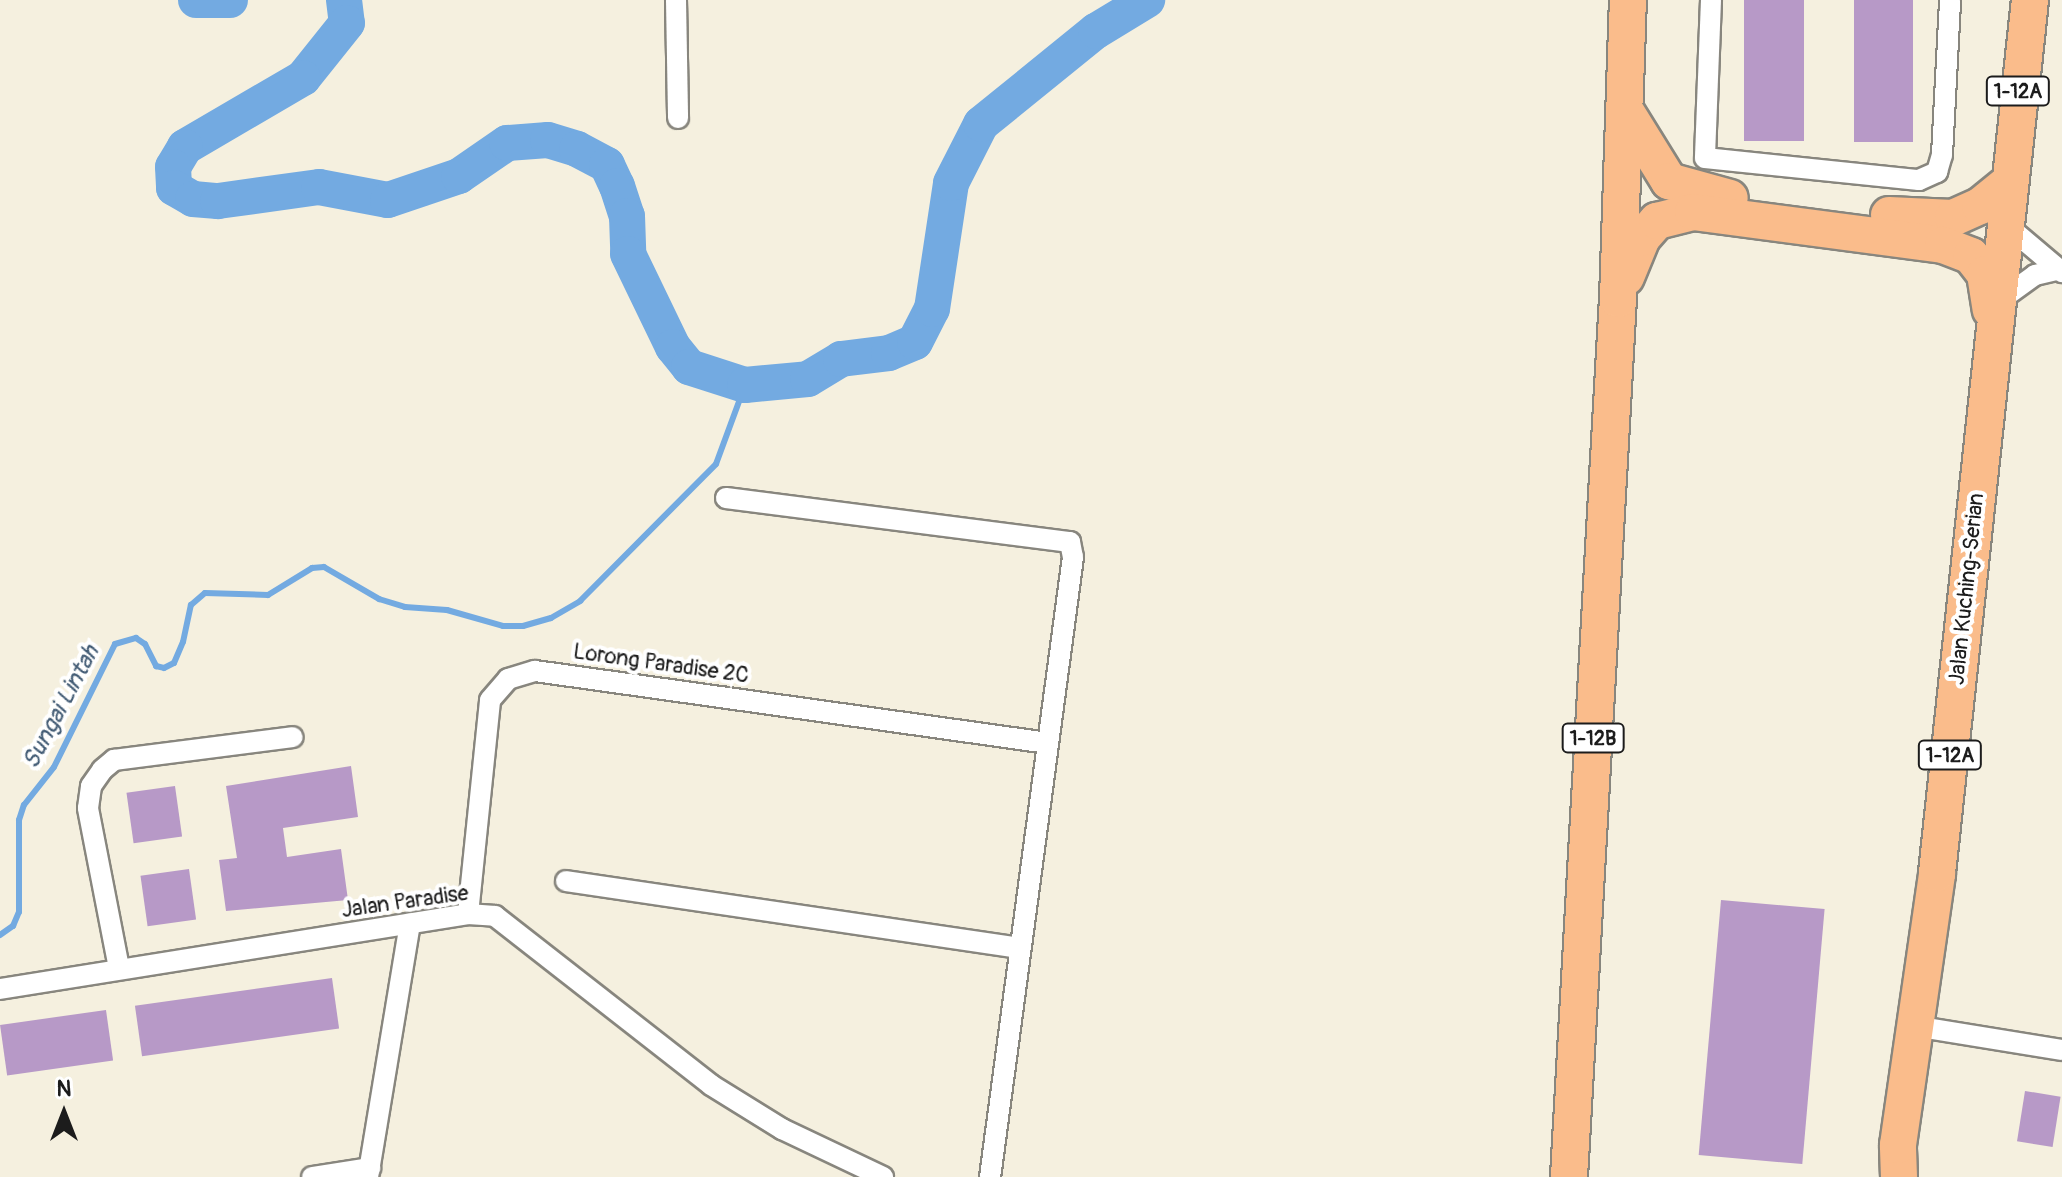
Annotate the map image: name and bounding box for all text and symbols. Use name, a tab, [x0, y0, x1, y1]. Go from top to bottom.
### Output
road number: 1-12A	[1984, 75, 2052, 107]
street label: Jalan Kuching-Serian	[1944, 492, 1990, 686]
street label: Lorong Paradise 2C	[571, 639, 751, 689]
water label: Sungai Lintah	[17, 640, 105, 774]
road number: 1-12B	[1561, 722, 1625, 754]
road number: 1-12A	[1916, 739, 1984, 771]
street label: Jalan Paradise	[340, 880, 470, 924]
north arrow	[24, 1073, 104, 1153]
text: N	[57, 1075, 71, 1103]

